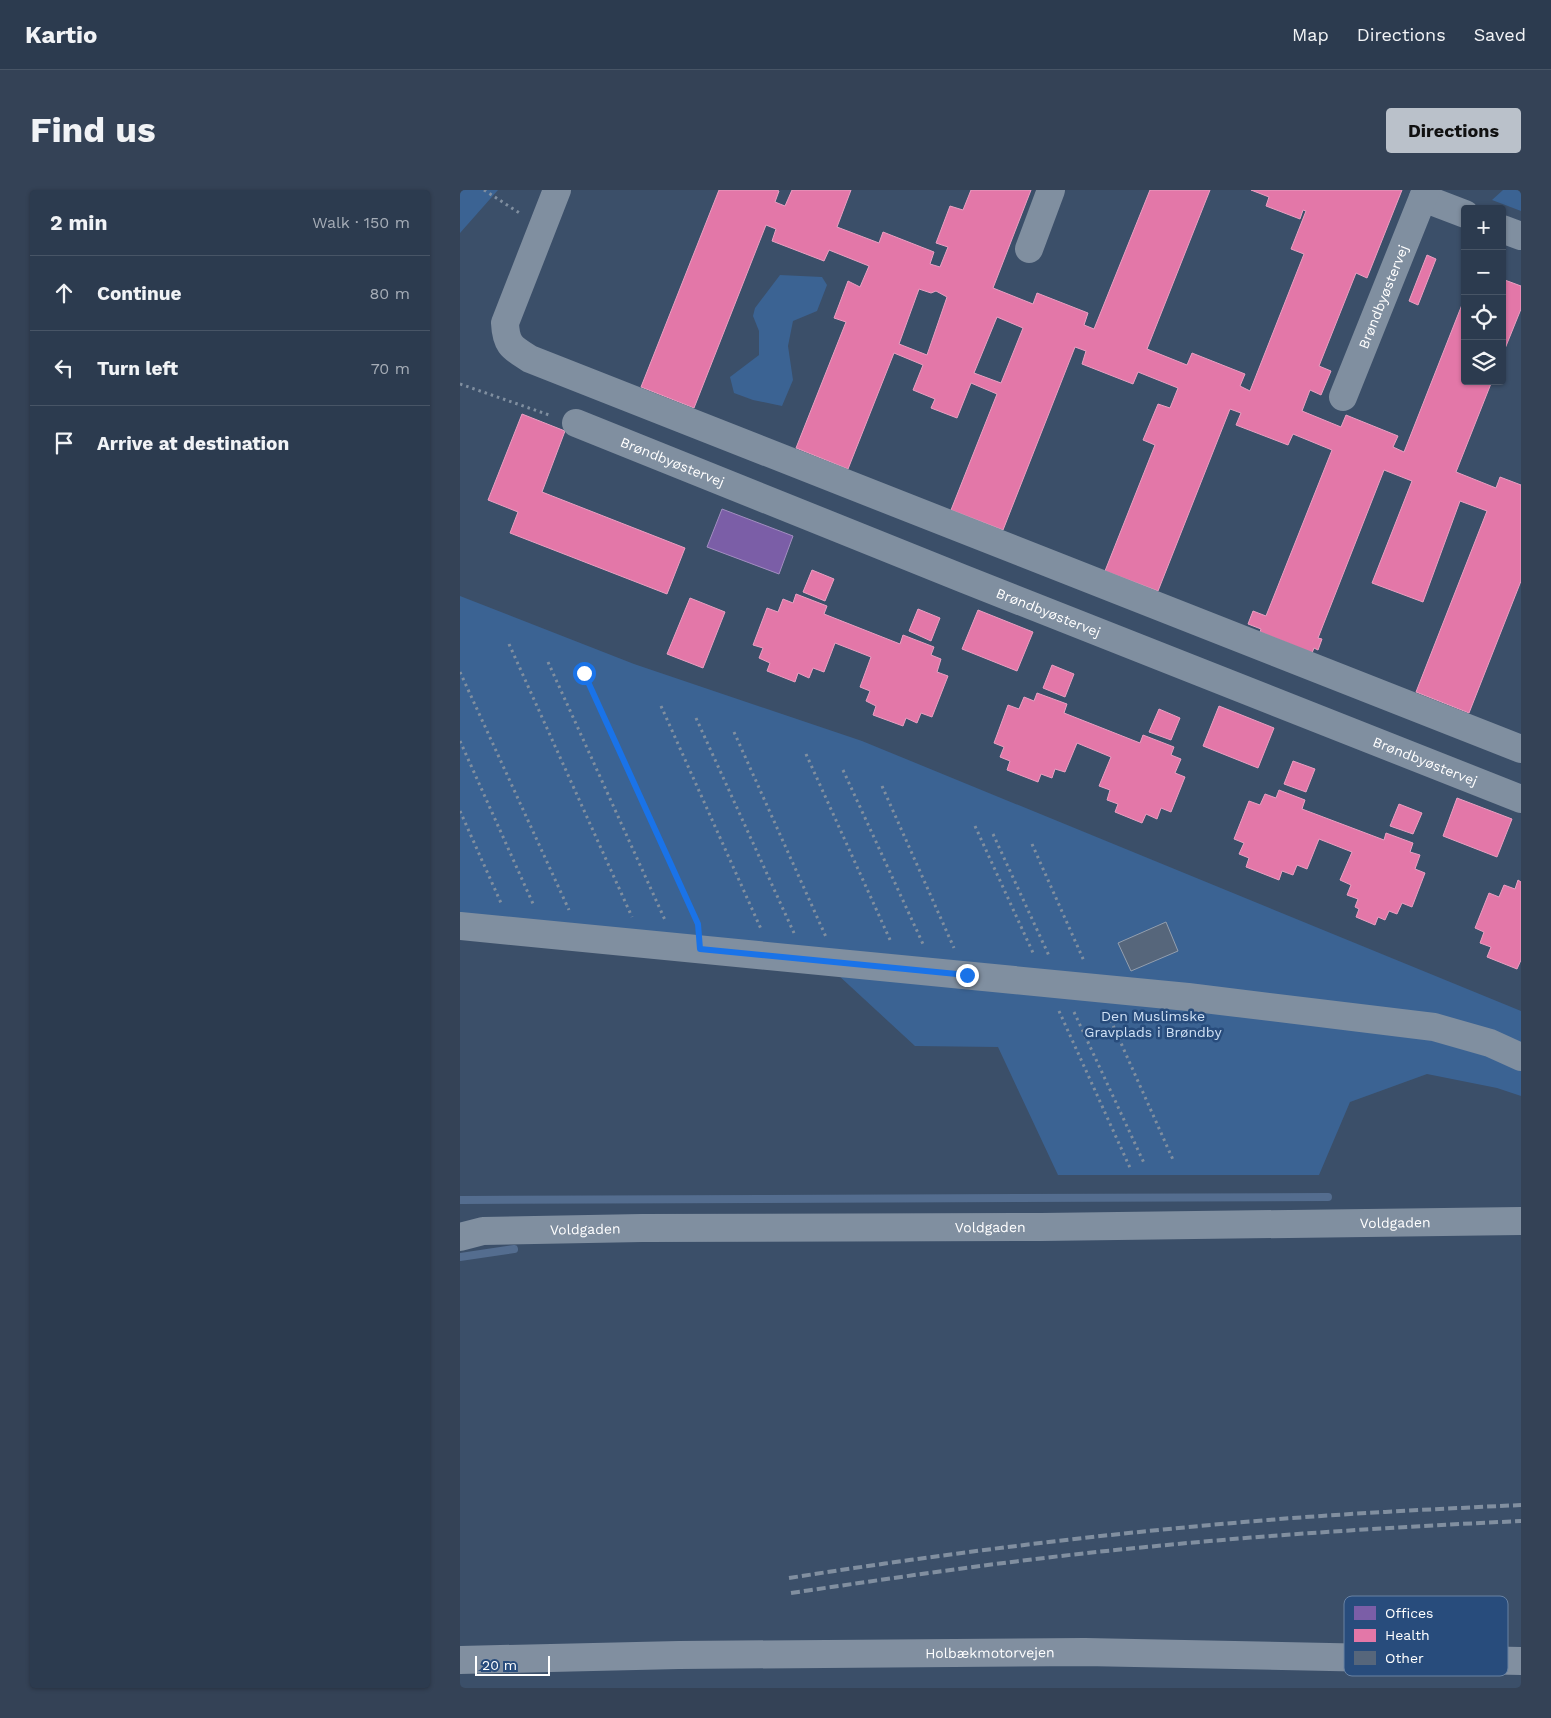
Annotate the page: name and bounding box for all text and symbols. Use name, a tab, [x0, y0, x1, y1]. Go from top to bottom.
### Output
text: Kartio	[25, 21, 97, 49]
text: Map	[1292, 24, 1329, 45]
text: Directions	[1357, 24, 1446, 45]
text: Saved	[1474, 24, 1526, 45]
button: Directions	[1386, 108, 1521, 153]
text: Find us	[30, 109, 156, 151]
map controls	[1461, 205, 1506, 385]
button: +	[1461, 205, 1506, 250]
text: 2 min	[50, 210, 107, 235]
text: Walk · 150 m	[312, 213, 410, 232]
street label: Brøndbyøstervej	[1355, 242, 1411, 351]
button: −	[1461, 250, 1506, 295]
icon: ahead	[50, 279, 78, 307]
text: Continue	[97, 282, 181, 305]
text: 80 m	[369, 284, 410, 303]
button: locate	[1461, 295, 1506, 340]
button: layers	[1461, 340, 1506, 385]
icon: left	[50, 354, 78, 382]
text: Turn left	[97, 357, 178, 380]
text: 70 m	[371, 359, 410, 378]
icon: arrive	[50, 429, 78, 457]
text: Arrive at destination	[97, 432, 289, 455]
street label: Brøndbyøstervej	[618, 434, 727, 490]
street label: Brøndbyøstervej	[994, 585, 1103, 640]
route start	[573, 662, 596, 685]
street label: Brøndbyøstervej	[1371, 733, 1480, 789]
route end	[956, 964, 979, 987]
park label: Den Muslimske Gravplads i Brøndby	[1084, 1008, 1222, 1040]
street label: Voldgaden	[1360, 1214, 1431, 1231]
street label: Voldgaden	[955, 1219, 1026, 1235]
street label: Voldgaden	[550, 1220, 621, 1238]
legend	[1344, 1596, 1508, 1676]
text: Offices	[1385, 1605, 1434, 1621]
text: Health	[1385, 1627, 1430, 1643]
street label: Holbækmotorvejen	[925, 1644, 1055, 1661]
text: Other	[1385, 1650, 1424, 1666]
scale bar	[475, 1653, 550, 1676]
text: 20 m	[482, 1657, 517, 1673]

